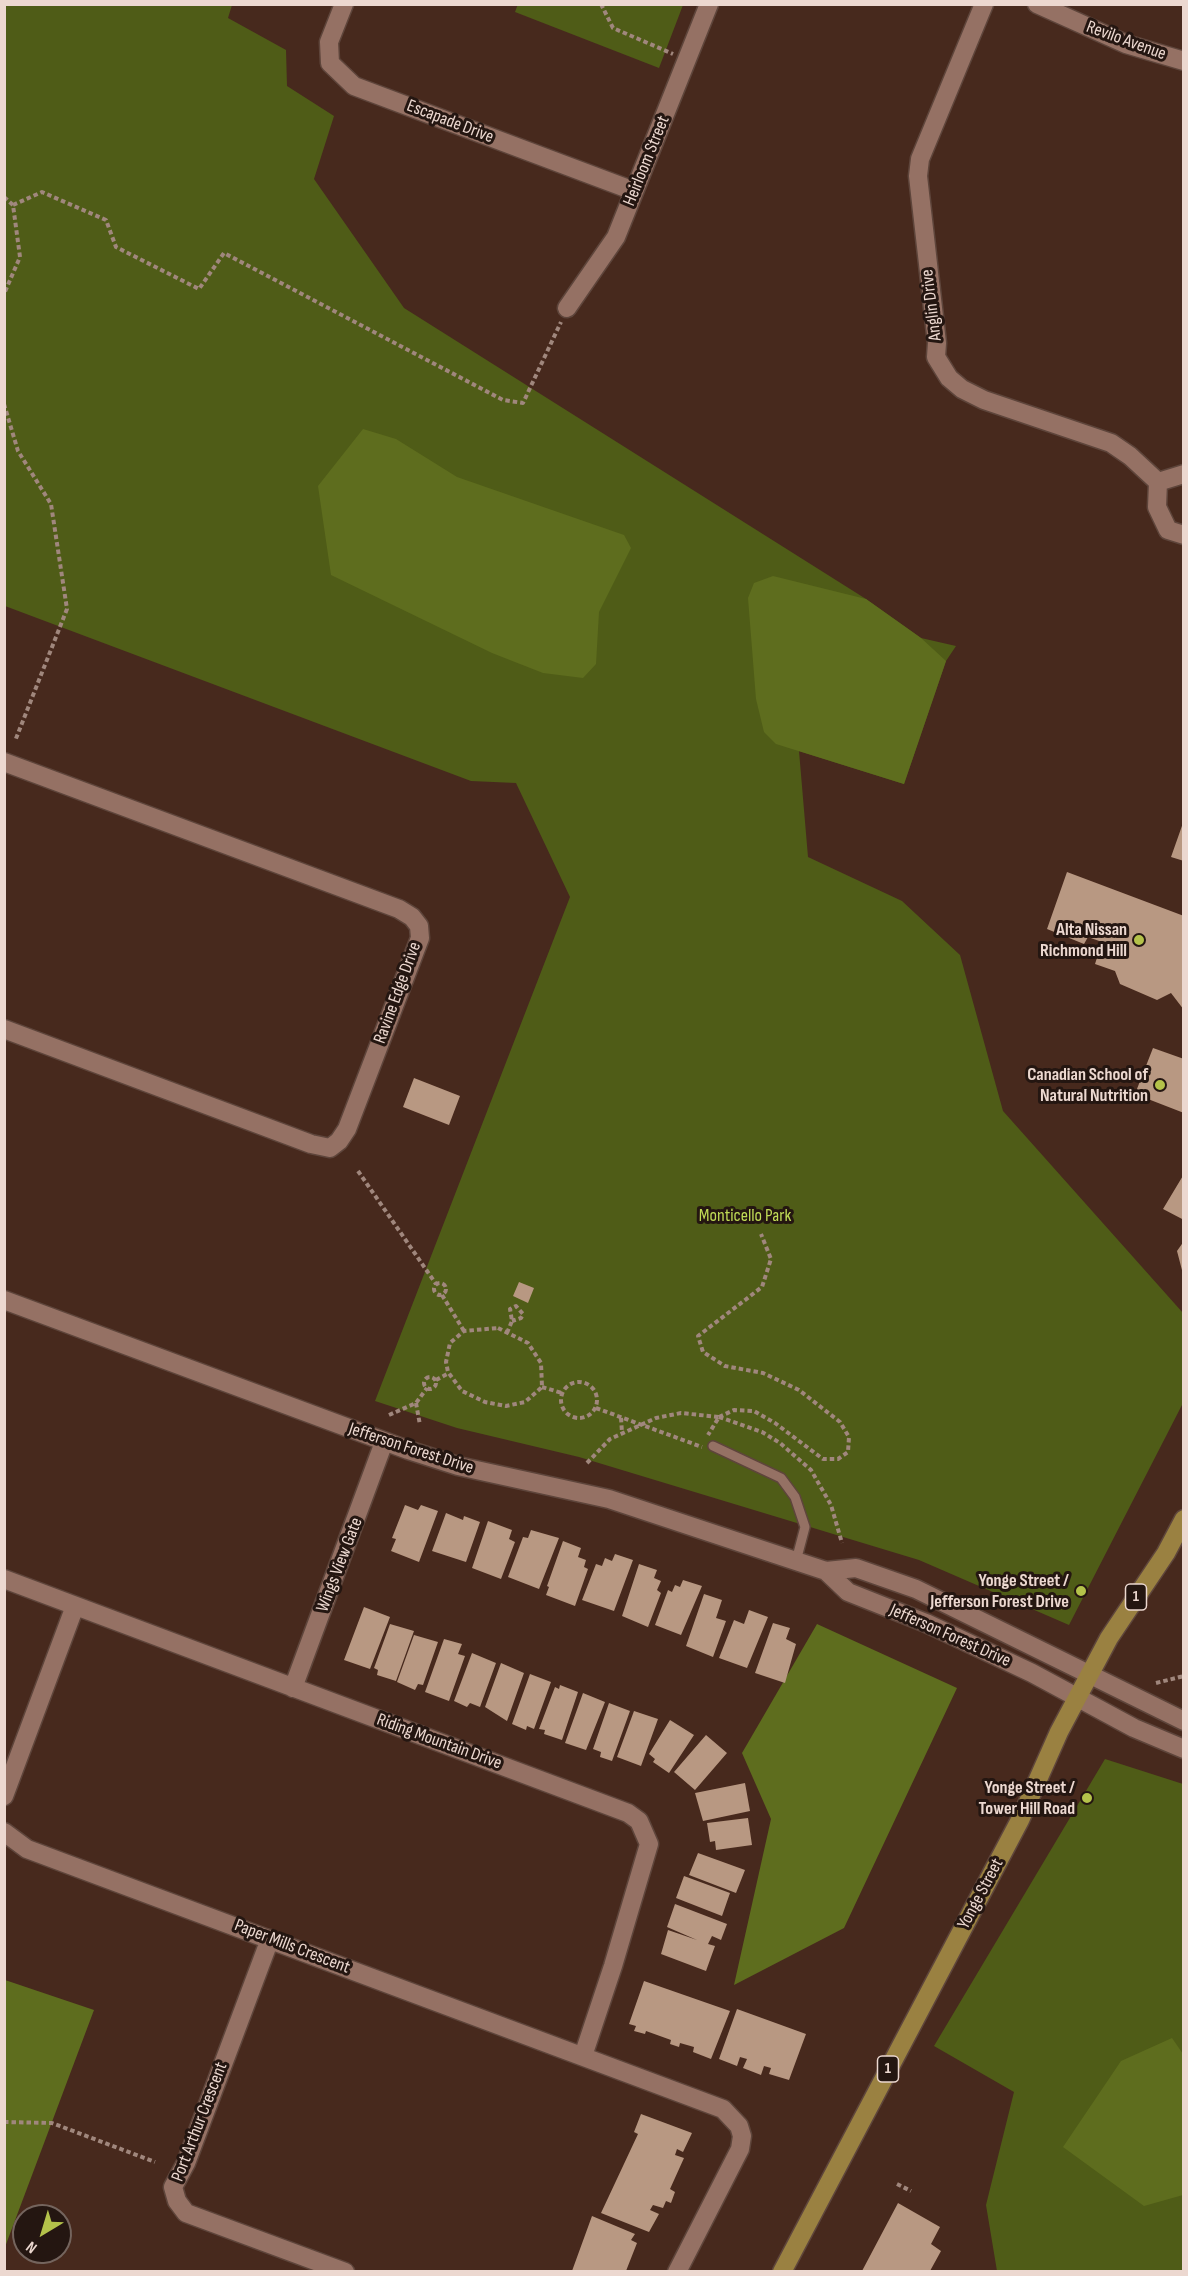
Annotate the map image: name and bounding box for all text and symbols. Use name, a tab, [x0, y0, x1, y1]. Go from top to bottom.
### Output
street label: Revilo Avenue	[1083, 17, 1169, 65]
street label: Escapade Drive	[404, 96, 496, 148]
street label: Heirloom Street	[619, 113, 675, 209]
street label: Anglin Drive	[917, 268, 947, 342]
place label: Alta Nissan Richmond Hill	[1040, 919, 1127, 962]
marker: Alta Nissan Richmond Hill	[1132, 933, 1146, 947]
street label: Ravine Edge Drive	[370, 939, 426, 1047]
place label: Canadian School of Natural Nutrition	[1027, 1064, 1148, 1106]
marker: Canadian School of Natural Nutrition	[1153, 1078, 1167, 1092]
park label: Monticello Park	[699, 1205, 791, 1227]
street label: Jefferson Forest Drive	[346, 1419, 476, 1479]
street label: Wings View Gate	[312, 1515, 368, 1615]
place label: Yonge Street / Jefferson Forest Drive	[930, 1570, 1069, 1612]
marker: Yonge Street / Jefferson Forest Drive	[1074, 1584, 1088, 1598]
road number: 1	[1126, 1584, 1146, 1610]
street label: Jefferson Forest Drive	[886, 1600, 1014, 1672]
street label: Riding Mountain Drive	[374, 1709, 504, 1775]
place label: Yonge Street / Tower Hill Road	[979, 1777, 1075, 1820]
marker: Yonge Street / Tower Hill Road	[1080, 1791, 1094, 1805]
street label: Yonge Street	[953, 1855, 1009, 1933]
street label: Paper Mills Crescent	[231, 1915, 353, 1979]
road number: 1	[878, 2056, 898, 2082]
street label: Port Arthur Crescent	[167, 2059, 233, 2185]
north arrow	[12, 2204, 72, 2264]
text: N	[23, 2237, 41, 2257]

